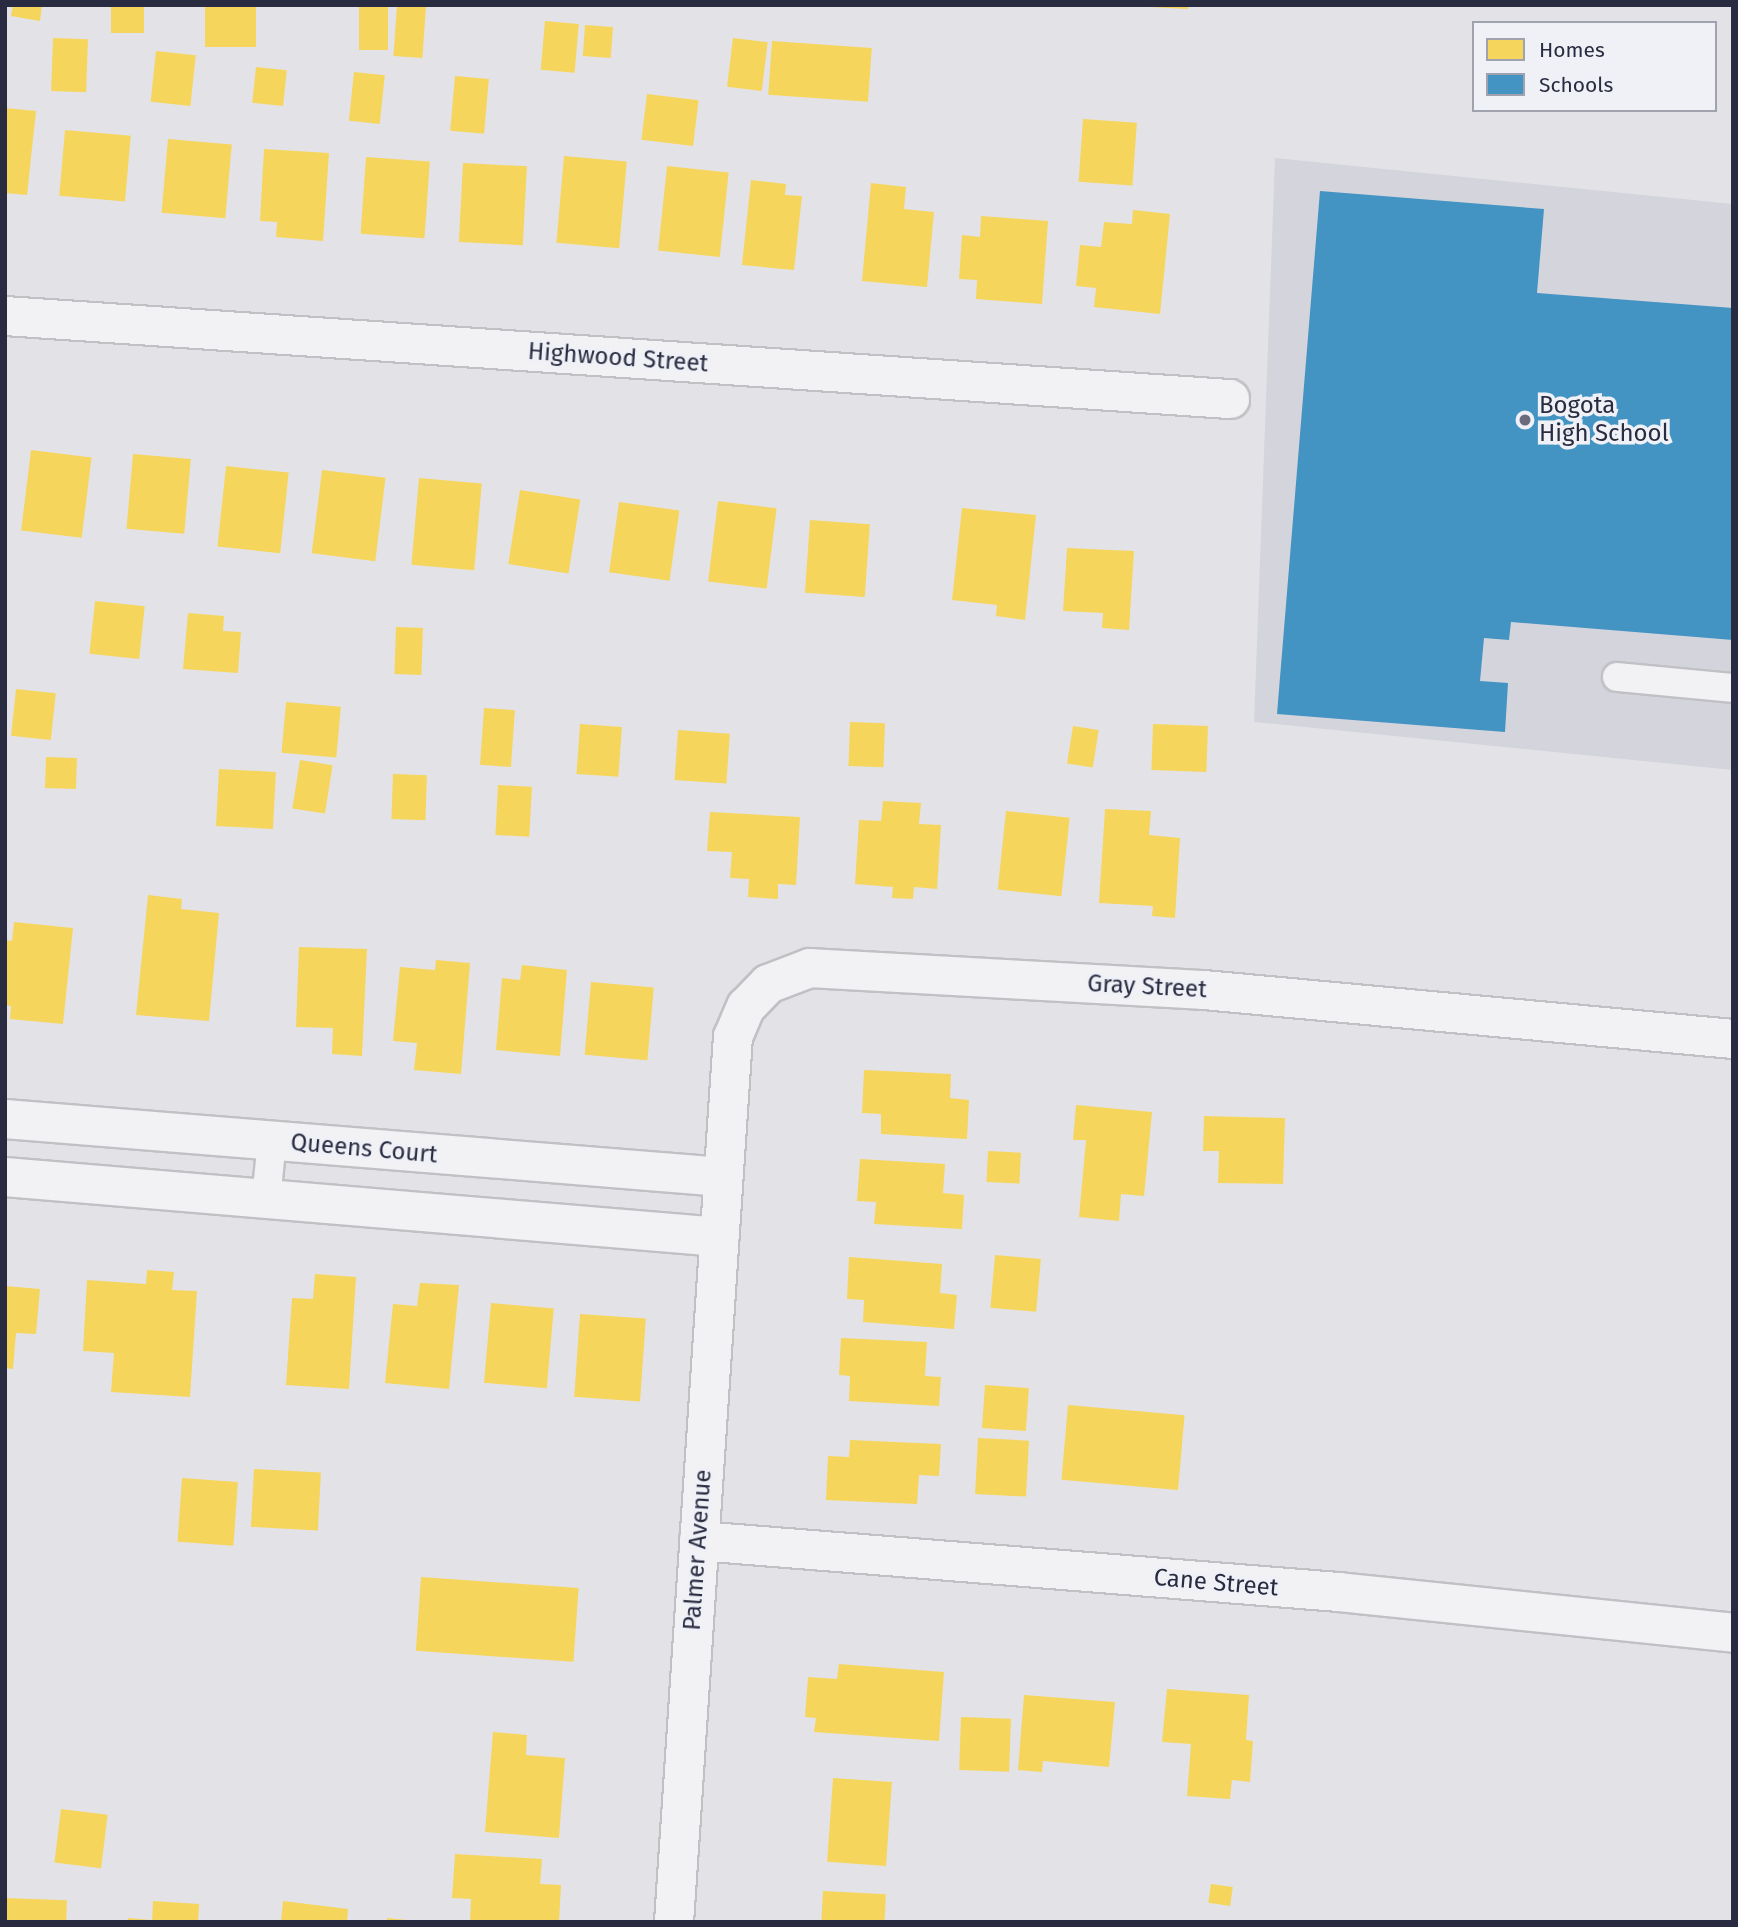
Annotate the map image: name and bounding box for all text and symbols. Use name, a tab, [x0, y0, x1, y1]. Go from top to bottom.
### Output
legend	[1472, 21, 1717, 112]
text: Homes	[1539, 37, 1605, 63]
text: Schools	[1539, 72, 1613, 98]
street label: Highwood Street	[527, 337, 709, 379]
place label: Bogota High School	[1539, 392, 1669, 448]
marker: Bogota High School	[1517, 412, 1533, 428]
street label: Gray Street	[1087, 969, 1207, 1005]
street label: Queens Court	[289, 1128, 439, 1170]
street label: Palmer Avenue	[678, 1468, 718, 1632]
street label: Cane Street	[1153, 1563, 1279, 1603]

